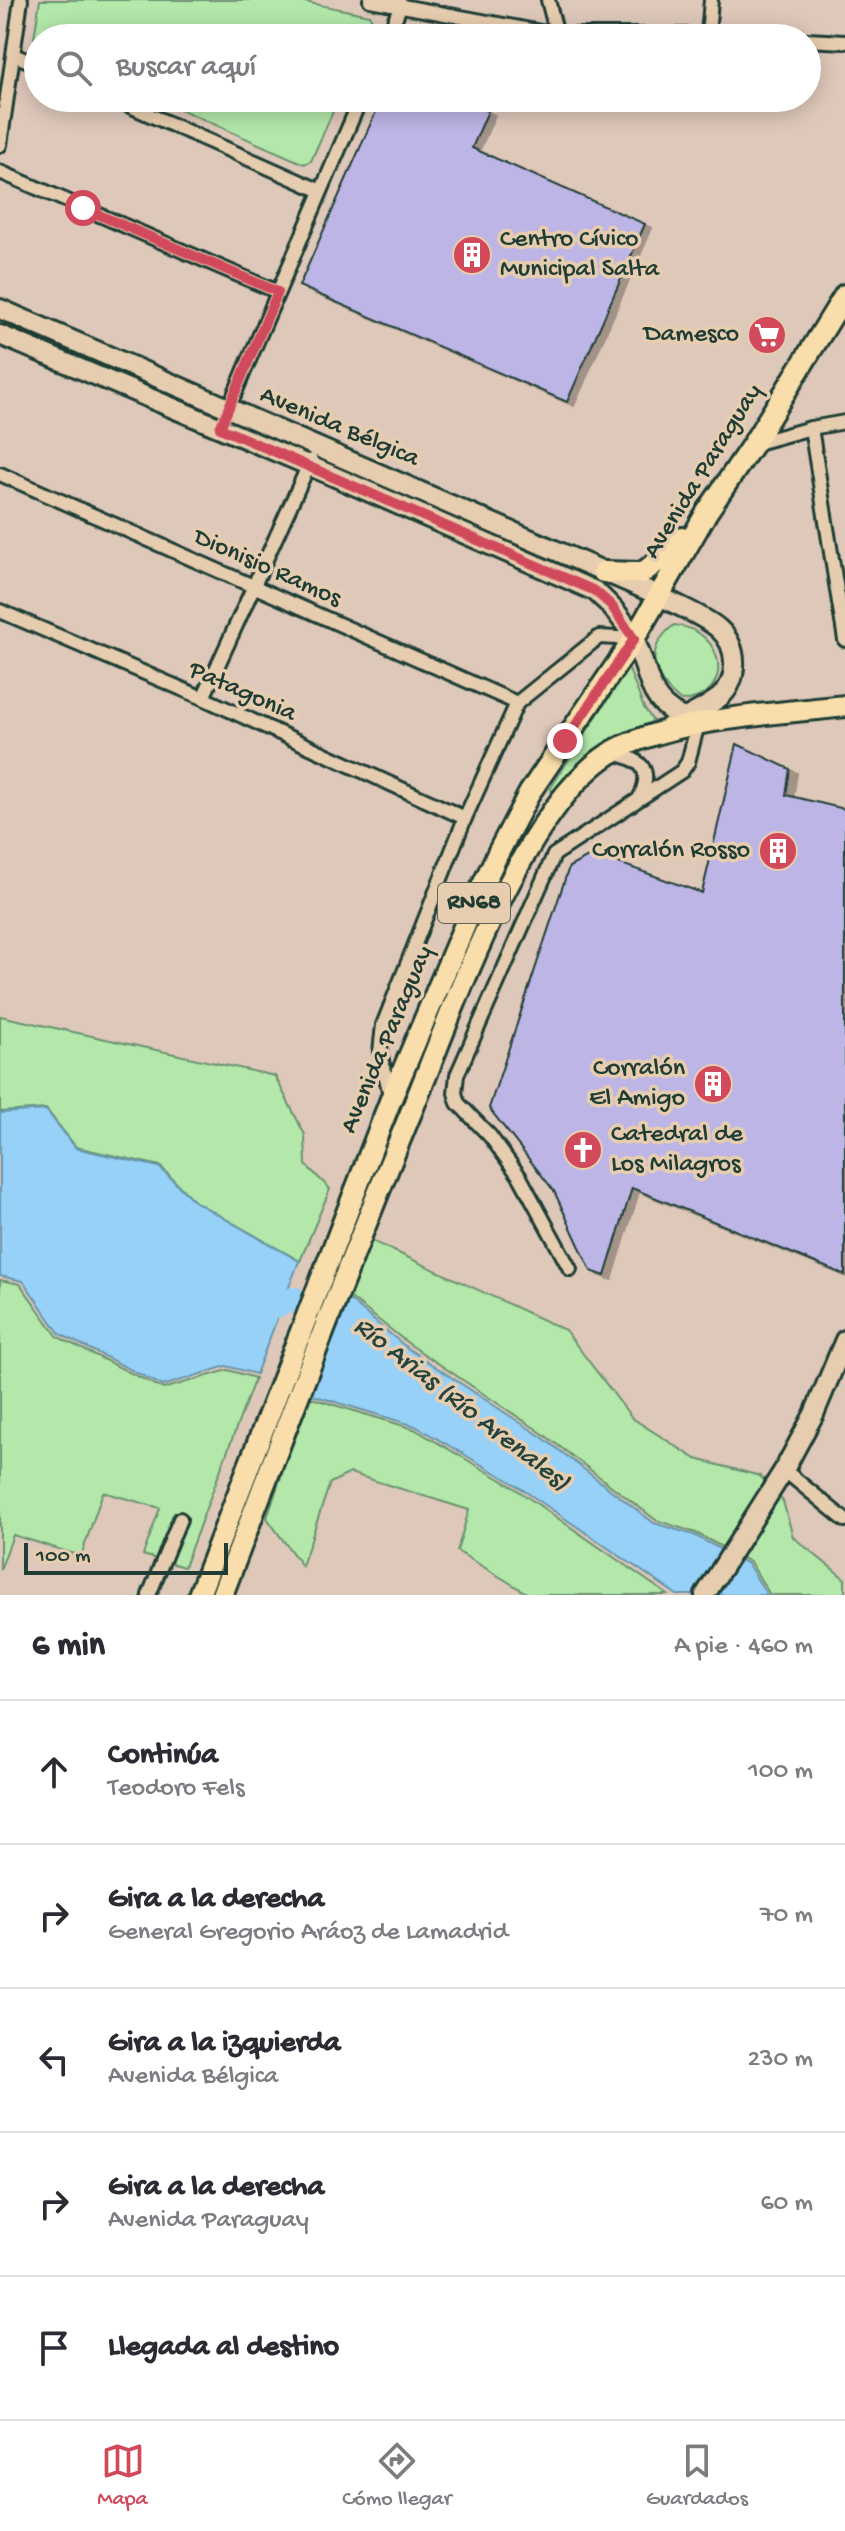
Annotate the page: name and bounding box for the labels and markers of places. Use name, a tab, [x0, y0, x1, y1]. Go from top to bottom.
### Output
place label: Centro Cívico Municipal Salta	[500, 225, 661, 286]
building icon: Centro Cívico Municipal Salta	[451, 234, 493, 276]
supermarket icon: Damesco	[746, 314, 788, 356]
place label: Damesco	[642, 320, 739, 351]
building icon: Corralón Rosso	[757, 830, 799, 872]
place label: Corralón Rosso	[592, 836, 750, 867]
place label: Corralón El Amigo	[589, 1054, 686, 1115]
building icon: Corralón El Amigo	[692, 1063, 734, 1105]
place label: Catedral de Los Milagros	[611, 1120, 744, 1181]
church icon: Catedral de Los Milagros	[562, 1129, 604, 1171]

